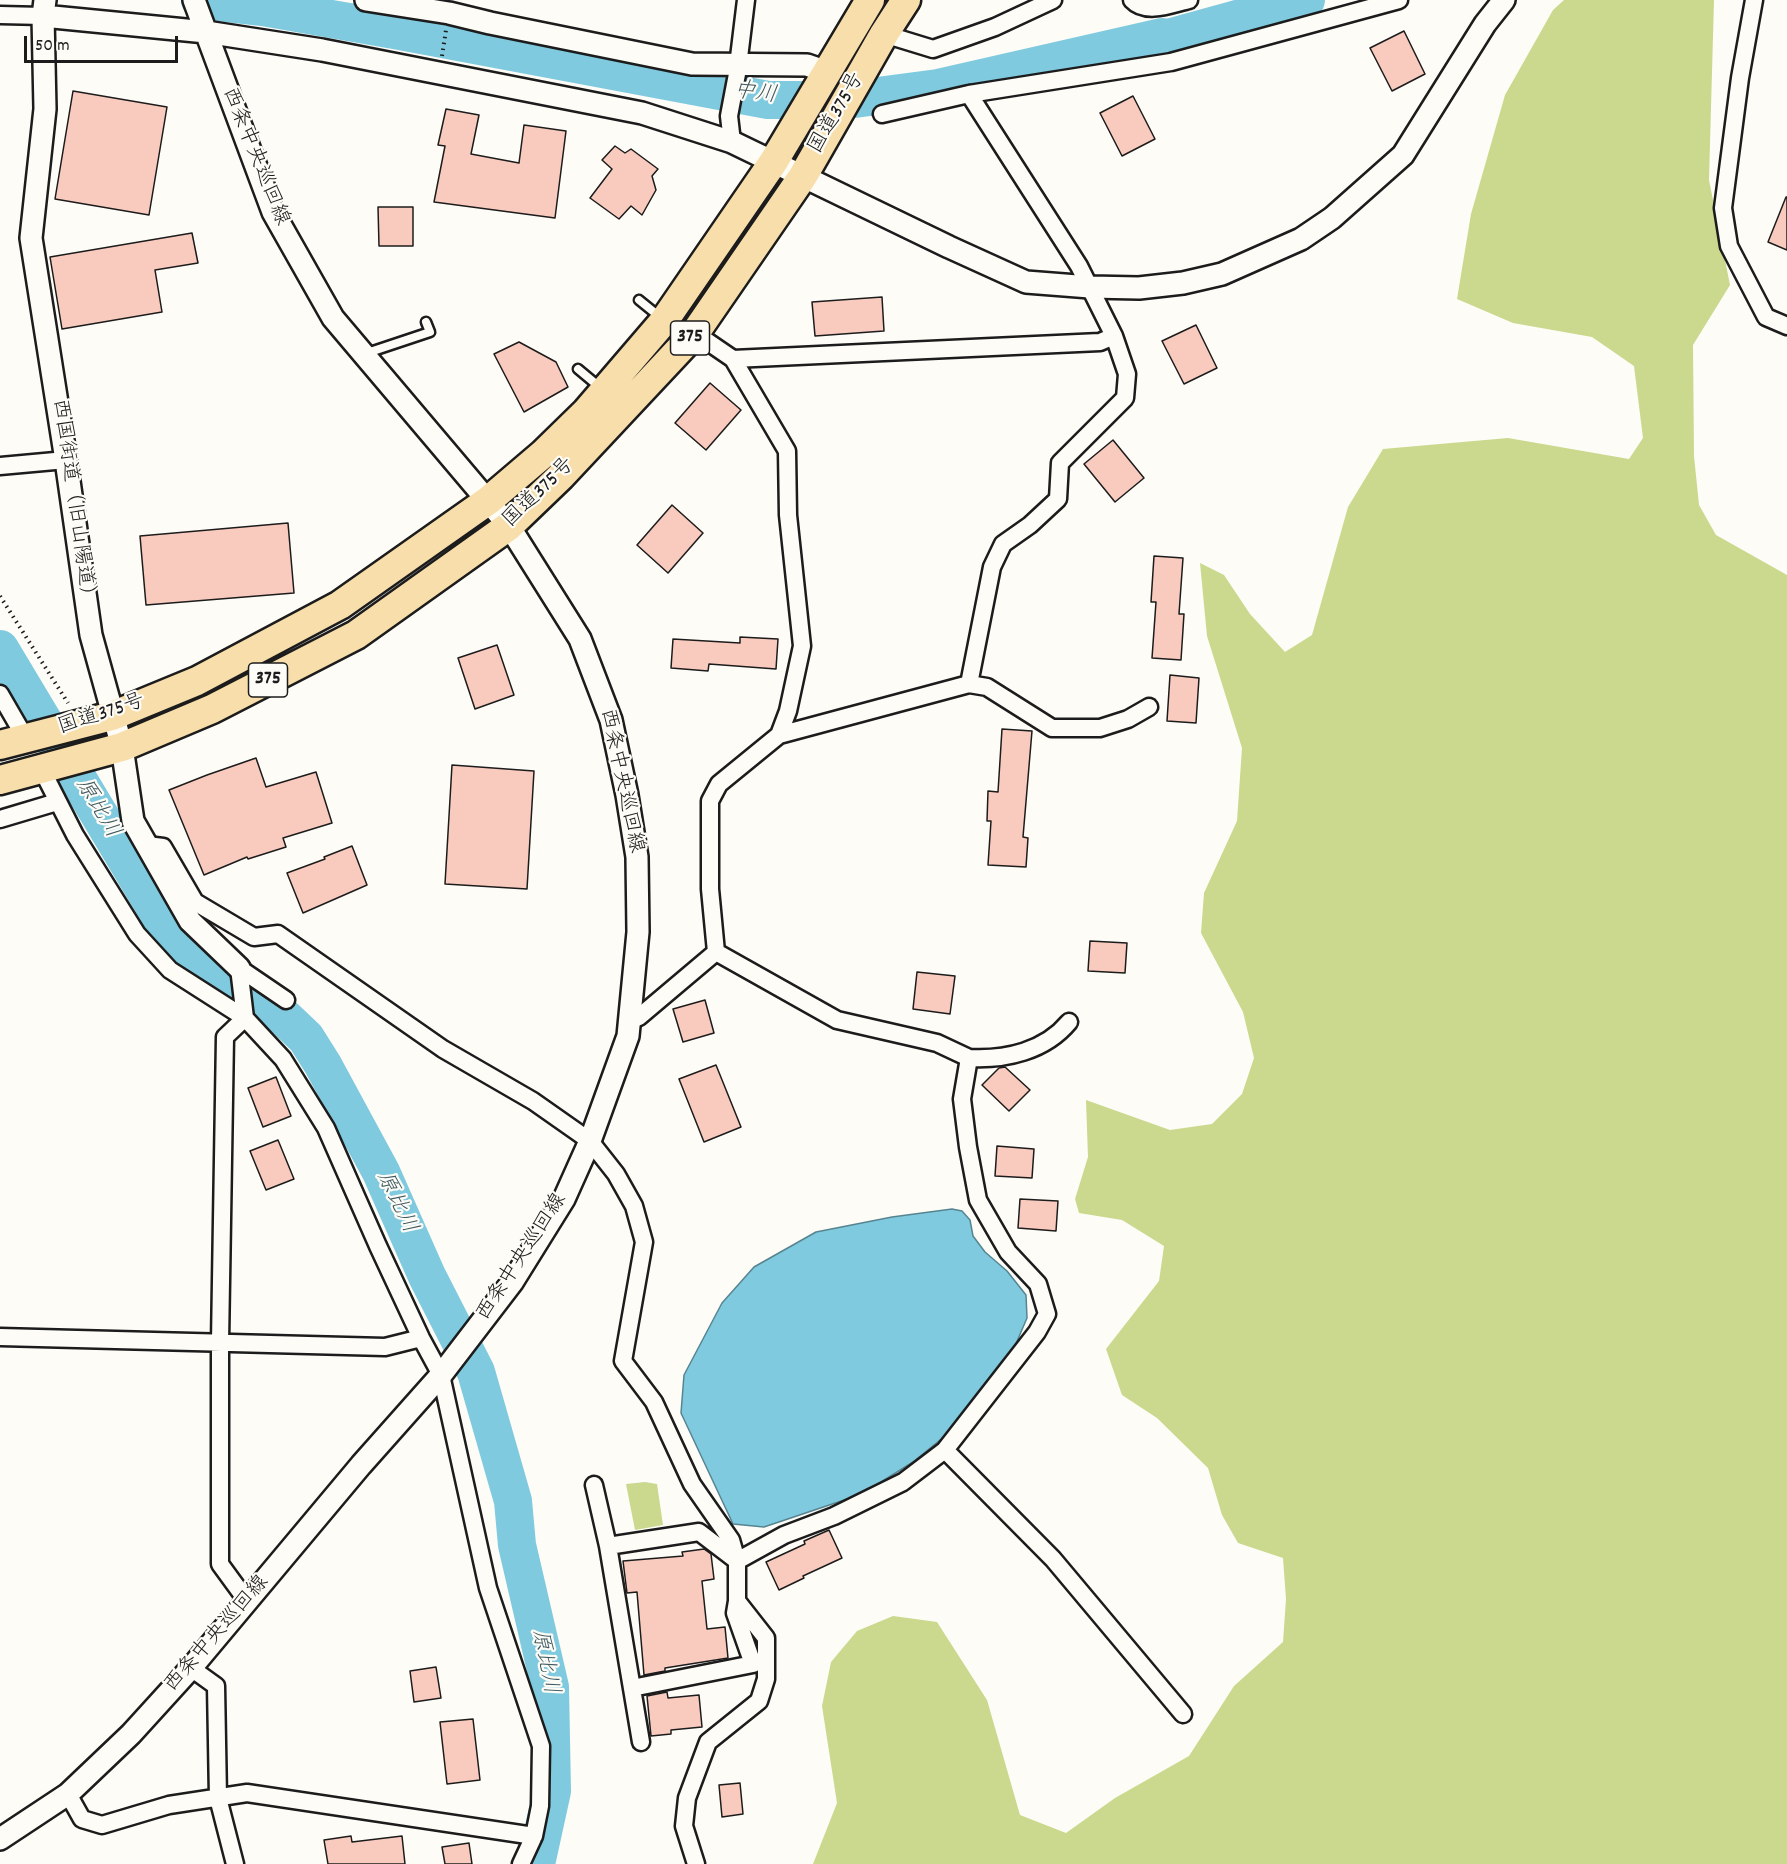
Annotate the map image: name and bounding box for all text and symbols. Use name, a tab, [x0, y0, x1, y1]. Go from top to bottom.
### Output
scale bar	[27, 24, 182, 62]
text: 50 m	[35, 34, 70, 59]
street label: 国道375号	[805, 69, 871, 159]
water label: 中川	[731, 79, 779, 111]
street label: 西条中央巡回線	[215, 84, 293, 230]
road number: 375	[670, 321, 710, 355]
street label: 西国街道（旧山陽道）	[45, 397, 99, 609]
street label: 国道375号	[499, 454, 581, 534]
road number: 375	[248, 663, 288, 697]
street label: 国道375号	[55, 690, 149, 742]
street label: 西条中央巡回線	[592, 706, 648, 856]
water label: 原比川	[68, 774, 124, 844]
water label: 原比川	[369, 1168, 421, 1238]
street label: 西条中央巡回線	[472, 1189, 574, 1327]
street label: 西条中央巡回線	[160, 1571, 276, 1699]
water label: 原比川	[524, 1627, 562, 1697]

